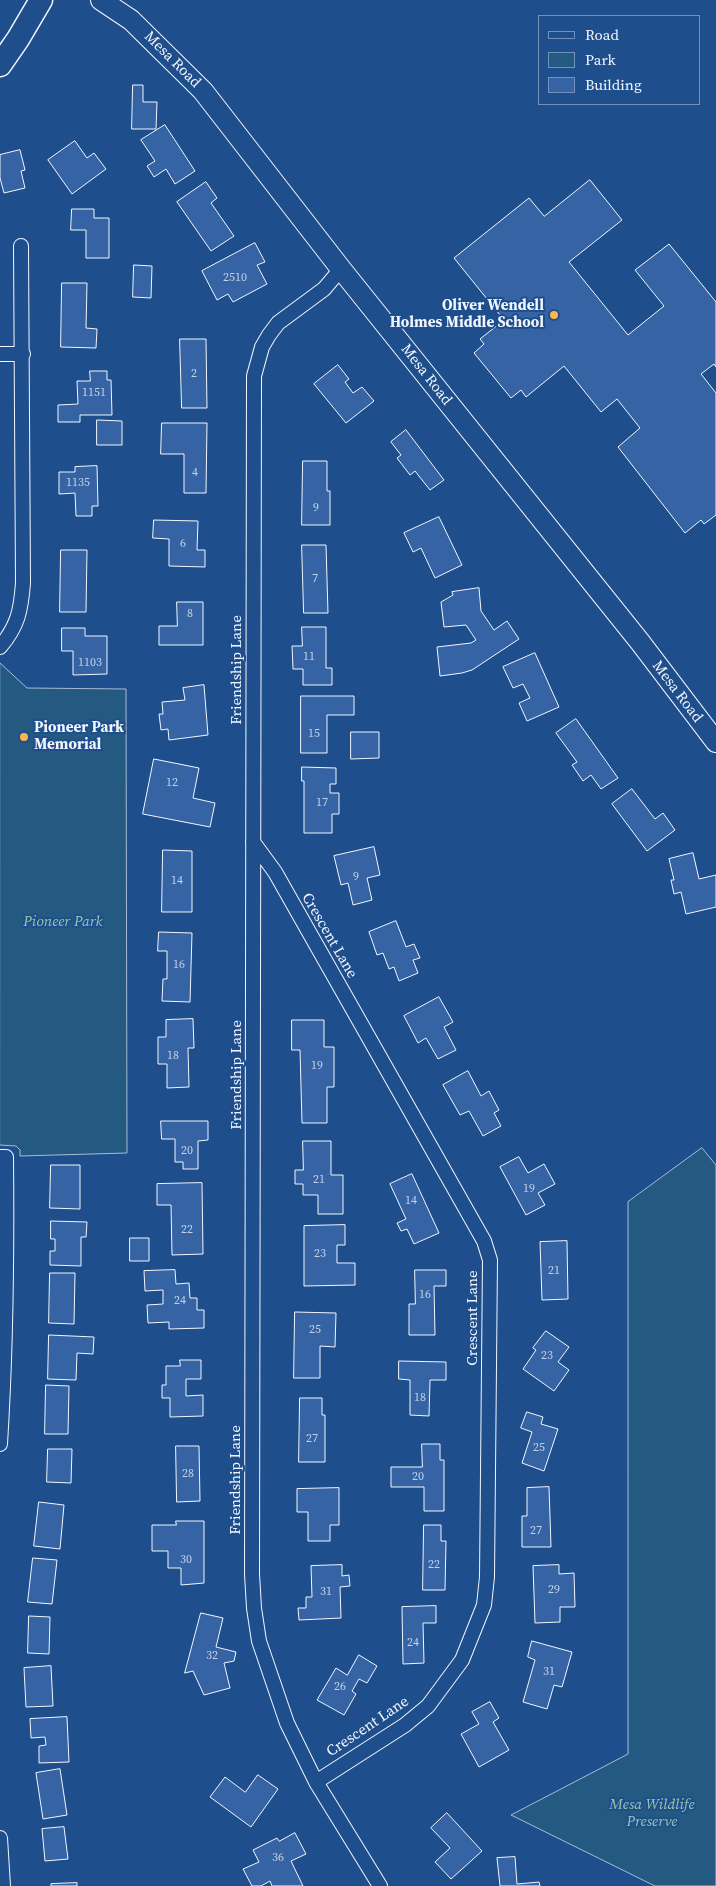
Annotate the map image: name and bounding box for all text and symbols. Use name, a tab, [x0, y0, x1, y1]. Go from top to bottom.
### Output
legend	[538, 15, 701, 105]
text: Road	[585, 24, 619, 45]
street label: Mesa Road	[140, 28, 204, 92]
text: Park	[585, 49, 616, 70]
text: Building	[585, 74, 642, 95]
house number: 2510	[223, 271, 247, 285]
place label: Oliver Wendell Holmes Middle School	[390, 297, 544, 332]
marker: Oliver Wendell Holmes Middle School	[548, 309, 560, 321]
street label: Mesa Road	[397, 341, 455, 409]
house number: 2	[191, 367, 197, 381]
house number: 1151	[82, 386, 106, 400]
house number: 4	[192, 466, 198, 480]
house number: 1135	[66, 476, 90, 490]
house number: 9	[313, 501, 319, 515]
house number: 6	[180, 537, 186, 551]
house number: 7	[312, 572, 318, 586]
house number: 8	[187, 607, 193, 621]
street label: Friendship Lane	[228, 615, 246, 725]
house number: 11	[303, 650, 315, 664]
house number: 1103	[78, 656, 102, 670]
street label: Mesa Road	[648, 658, 706, 726]
place label: Pioneer Park Memorial	[34, 719, 124, 754]
house number: 15	[308, 727, 320, 741]
marker: Pioneer Park Memorial	[18, 731, 30, 743]
house number: 12	[166, 776, 178, 790]
house number: 17	[316, 796, 328, 810]
house number: 9	[353, 870, 359, 884]
house number: 14	[171, 874, 183, 888]
street label: Crescent Lane	[297, 890, 361, 982]
park label: Pioneer Park	[23, 913, 103, 931]
house number: 16	[173, 958, 185, 972]
street label: Friendship Lane	[228, 1020, 246, 1130]
house number: 18	[167, 1049, 179, 1063]
house number: 19	[311, 1059, 323, 1073]
house number: 20	[181, 1144, 193, 1158]
house number: 21	[313, 1173, 325, 1187]
house number: 19	[523, 1182, 535, 1196]
house number: 14	[405, 1194, 417, 1208]
house number: 22	[181, 1223, 193, 1237]
house number: 23	[314, 1247, 326, 1261]
house number: 21	[548, 1264, 560, 1278]
street label: Crescent Lane	[464, 1270, 482, 1366]
house number: 16	[419, 1288, 431, 1302]
house number: 24	[174, 1294, 186, 1308]
house number: 25	[309, 1323, 321, 1337]
house number: 23	[541, 1349, 553, 1363]
house number: 18	[414, 1391, 426, 1405]
street label: Friendship Lane	[227, 1425, 245, 1535]
house number: 27	[306, 1432, 318, 1446]
house number: 25	[533, 1441, 545, 1455]
house number: 28	[182, 1467, 194, 1481]
house number: 20	[412, 1470, 424, 1484]
house number: 27	[530, 1524, 542, 1538]
house number: 30	[180, 1553, 192, 1567]
house number: 22	[428, 1558, 440, 1572]
house number: 29	[548, 1583, 560, 1597]
house number: 31	[320, 1585, 332, 1599]
house number: 24	[407, 1636, 419, 1650]
house number: 32	[206, 1649, 218, 1663]
house number: 31	[543, 1665, 555, 1679]
house number: 26	[334, 1680, 346, 1694]
street label: Crescent Lane	[323, 1693, 413, 1761]
park label: Mesa Wildlife Preserve	[609, 1796, 695, 1831]
house number: 36	[272, 1851, 284, 1865]

